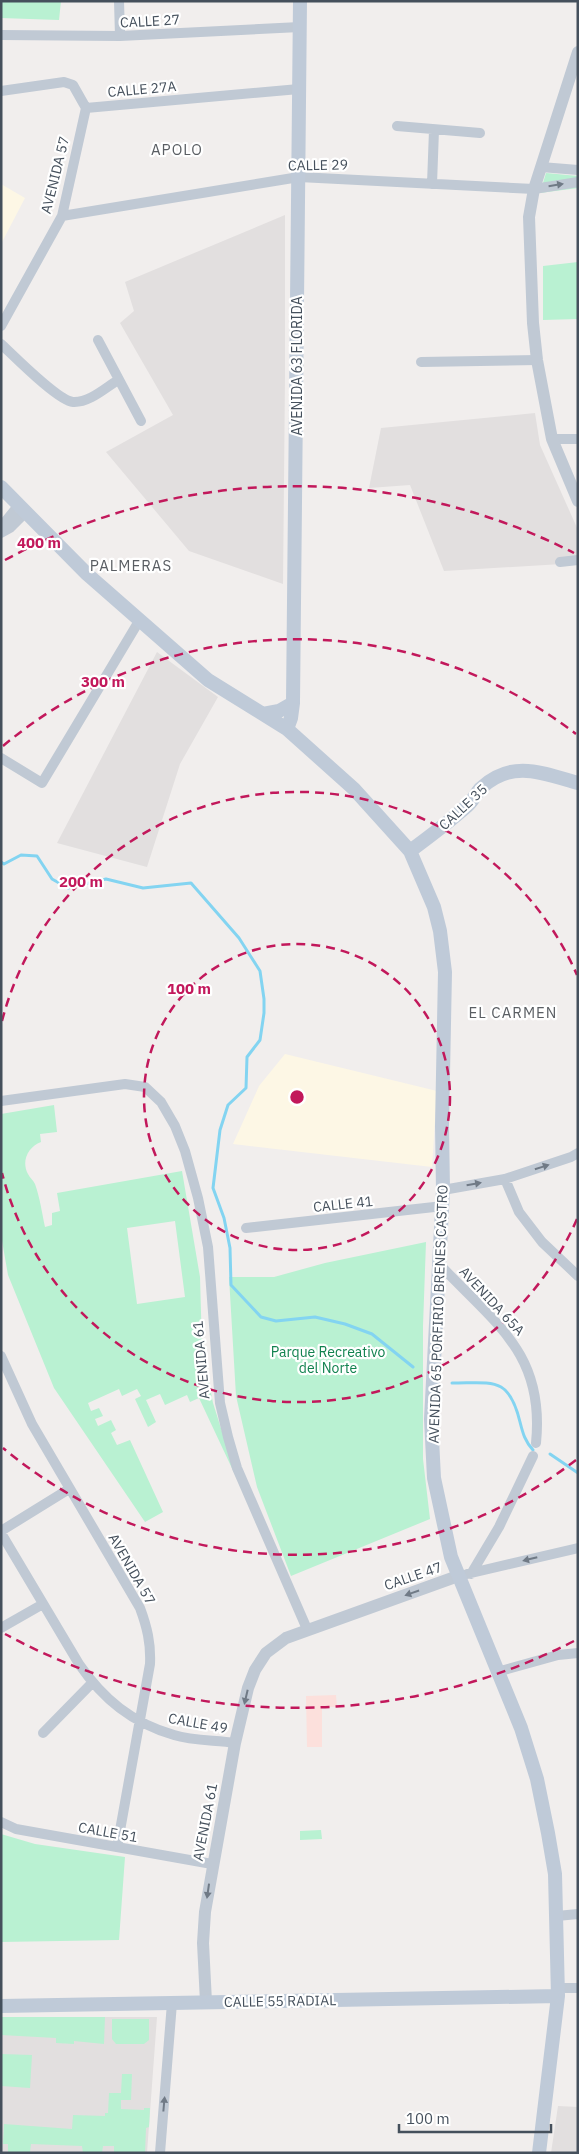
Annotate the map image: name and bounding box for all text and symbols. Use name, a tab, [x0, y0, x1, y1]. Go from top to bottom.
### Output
street label: CALLE 27	[120, 10, 180, 32]
street label: CALLE 27A	[107, 77, 177, 101]
street label: AVENIDA 57	[37, 135, 73, 215]
district label: APOLO	[151, 140, 203, 159]
street label: CALLE 29	[288, 155, 348, 175]
one-way arrow	[548, 181, 564, 189]
street label: AVENIDA 63 FLORIDA	[288, 296, 306, 436]
text: 400 m	[17, 533, 61, 552]
district label: PALMERAS	[90, 556, 172, 575]
text: 300 m	[81, 672, 125, 691]
street label: CALLE 35	[435, 780, 491, 834]
text: 200 m	[59, 872, 103, 891]
text: 100 m	[167, 979, 211, 998]
district label: EL CARMEN	[469, 1003, 557, 1022]
centre of rings	[288, 1088, 306, 1106]
one-way arrow	[535, 1163, 550, 1171]
one-way arrow	[467, 1180, 483, 1188]
street label: AVENIDA 65 PORFIRIO BRENES CASTRO	[424, 1184, 452, 1444]
street label: CALLE 41	[312, 1192, 374, 1216]
street label: AVENIDA 65A	[455, 1263, 529, 1339]
street label: AVENIDA 61	[189, 1320, 213, 1400]
park label: Parque Recreativo del Norte	[271, 1343, 385, 1377]
street label: AVENIDA 57	[104, 1530, 160, 1608]
one-way arrow	[523, 1555, 538, 1563]
street label: CALLE 47	[382, 1558, 444, 1594]
one-way arrow	[404, 1589, 419, 1597]
one-way arrow	[242, 1690, 250, 1705]
street label: CALLE 49	[167, 1709, 229, 1737]
street label: AVENIDA 61	[189, 1782, 221, 1862]
street label: CALLE 51	[77, 1818, 139, 1846]
one-way arrow	[204, 1883, 212, 1899]
street label: CALLE 55 RADIAL	[224, 1991, 336, 2011]
one-way arrow	[160, 2096, 168, 2112]
scale bar	[399, 2102, 552, 2134]
text: 100 m	[406, 2109, 450, 2128]

